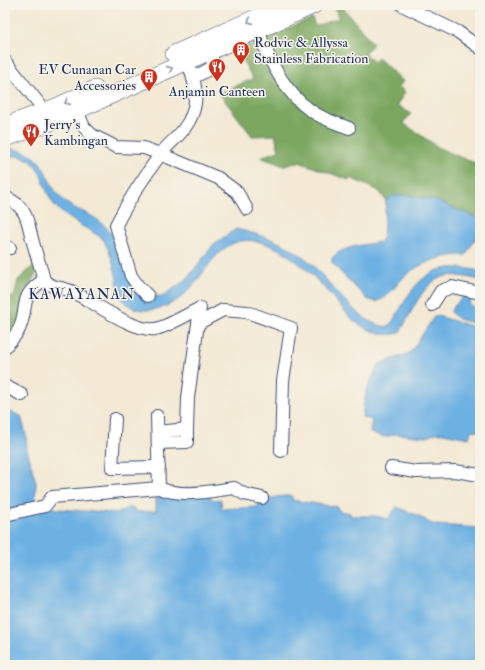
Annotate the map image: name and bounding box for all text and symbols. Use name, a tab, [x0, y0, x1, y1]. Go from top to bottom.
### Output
one-way arrow	[247, 16, 254, 24]
place label: Rodvic & Allyssa Stainless Fabrication	[254, 34, 368, 67]
building icon: Rodvic & Allyssa Stainless Fabrication	[231, 40, 251, 65]
restaurant icon: Anjamin Canteen	[207, 57, 227, 82]
place label: EV Cunanan Car Accessories	[39, 61, 137, 94]
one-way arrow	[165, 66, 173, 74]
building icon: EV Cunanan Car Accessories	[139, 67, 159, 92]
place label: Anjamin Canteen	[168, 83, 265, 100]
one-way arrow	[64, 97, 71, 105]
place label: Jerry's Kambingan	[43, 116, 108, 149]
restaurant icon: Jerry's Kambingan	[21, 122, 41, 147]
district label: KAWAYANAN	[28, 285, 136, 304]

